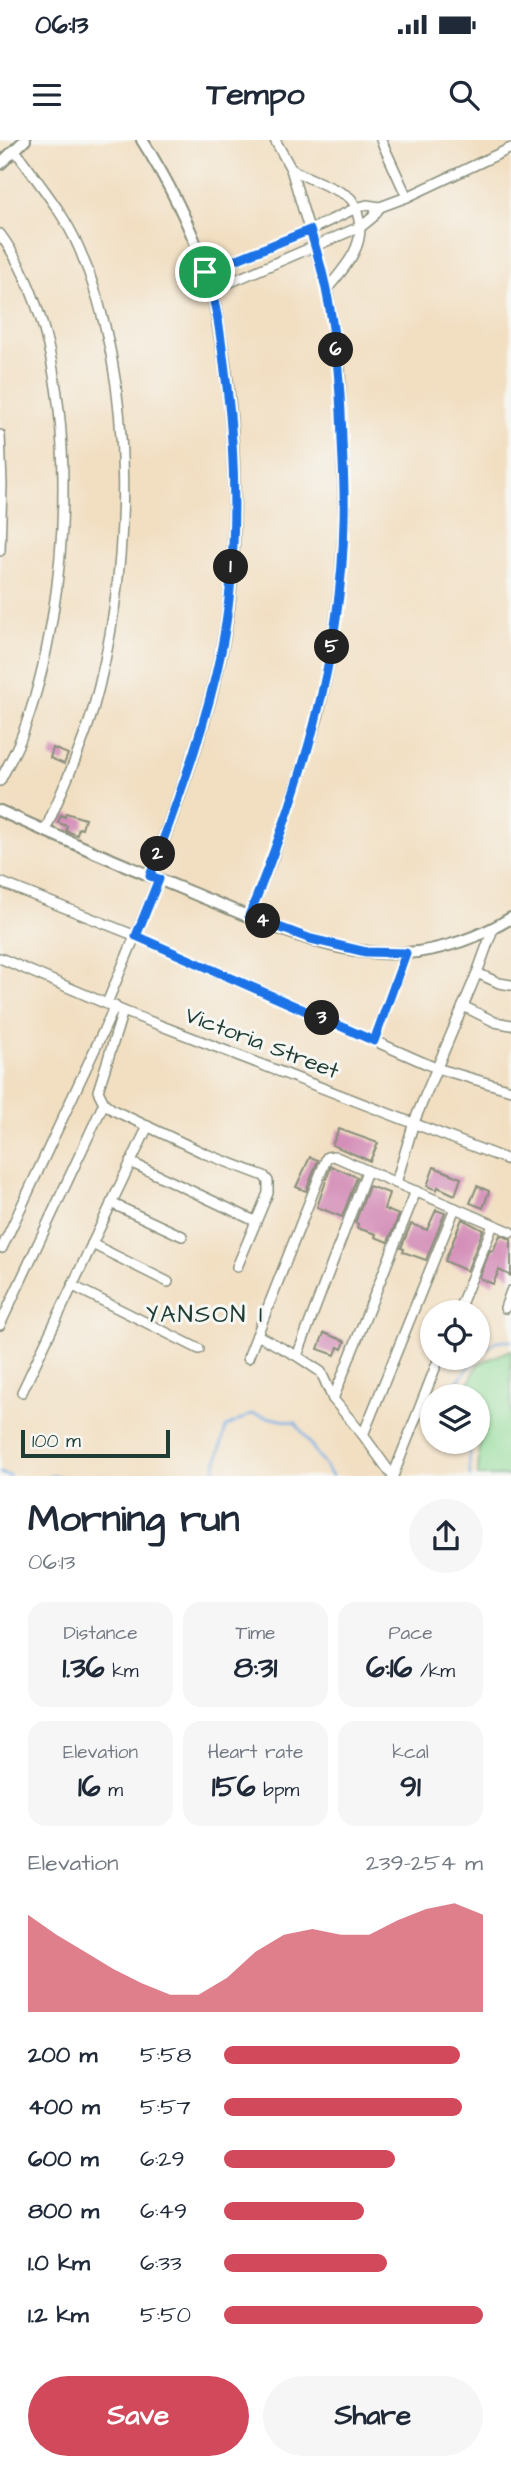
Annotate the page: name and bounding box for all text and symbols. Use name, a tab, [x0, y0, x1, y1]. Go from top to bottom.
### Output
text: 06:13	[35, 7, 89, 43]
text: Tempo	[207, 72, 304, 117]
icon: menu	[28, 76, 66, 114]
icon: search	[445, 76, 483, 114]
pin	[175, 242, 235, 302]
icon: arrive	[186, 253, 224, 291]
pin: 6	[318, 332, 354, 368]
text: 6	[330, 336, 341, 363]
pin: 1	[214, 550, 248, 584]
text: 1	[229, 553, 232, 580]
pin: 5	[314, 630, 350, 664]
text: 5	[325, 633, 338, 660]
pin: 2	[140, 836, 176, 872]
text: 2	[152, 840, 163, 867]
pin: 4	[246, 904, 280, 938]
text: 4	[256, 907, 269, 934]
street label: Victoria Street	[180, 999, 344, 1087]
pin: 3	[304, 1000, 340, 1036]
text: 3	[317, 1004, 326, 1031]
district label: YANSON I	[145, 1298, 265, 1332]
map controls	[420, 1300, 490, 1454]
button: locate	[420, 1300, 490, 1370]
button: layers	[420, 1384, 490, 1454]
scale bar	[21, 1427, 170, 1459]
text: 100 m	[32, 1428, 81, 1455]
text: Morning run	[28, 1494, 240, 1546]
button: share	[409, 1499, 483, 1573]
text: 06:13	[28, 1546, 75, 1578]
text: Distance	[64, 1620, 137, 1647]
text: Time	[236, 1620, 275, 1647]
text: Pace	[388, 1620, 433, 1647]
text: 1.36	[62, 1647, 105, 1689]
text: 8:31	[234, 1647, 277, 1689]
text: 6:16	[366, 1647, 412, 1689]
text: km	[105, 1658, 139, 1685]
text: /km	[412, 1658, 455, 1685]
text: Elevation	[63, 1739, 138, 1766]
text: Heart rate	[208, 1739, 303, 1766]
text: kcal	[392, 1739, 429, 1766]
text: 16	[78, 1766, 101, 1808]
text: 156	[212, 1766, 256, 1808]
text: 91	[400, 1766, 421, 1808]
text: m	[101, 1777, 123, 1804]
text: bpm	[256, 1777, 299, 1804]
text: Elevation	[28, 1847, 119, 1879]
text: 239–254 m	[366, 1847, 483, 1879]
text: 200 m	[28, 2039, 97, 2071]
text: 5:58	[140, 2039, 191, 2071]
text: 400 m	[28, 2091, 100, 2123]
text: 5:57	[140, 2091, 191, 2123]
text: 600 m	[28, 2143, 99, 2175]
text: 6:29	[140, 2143, 185, 2175]
text: 800 m	[28, 2195, 99, 2227]
text: 6:49	[140, 2195, 187, 2227]
text: 1.0 km	[28, 2247, 90, 2279]
text: 6:33	[140, 2247, 182, 2279]
text: 1.2 km	[28, 2299, 89, 2331]
text: 5:50	[140, 2299, 191, 2331]
button: Save	[28, 2376, 249, 2456]
button: Share	[263, 2376, 483, 2456]

